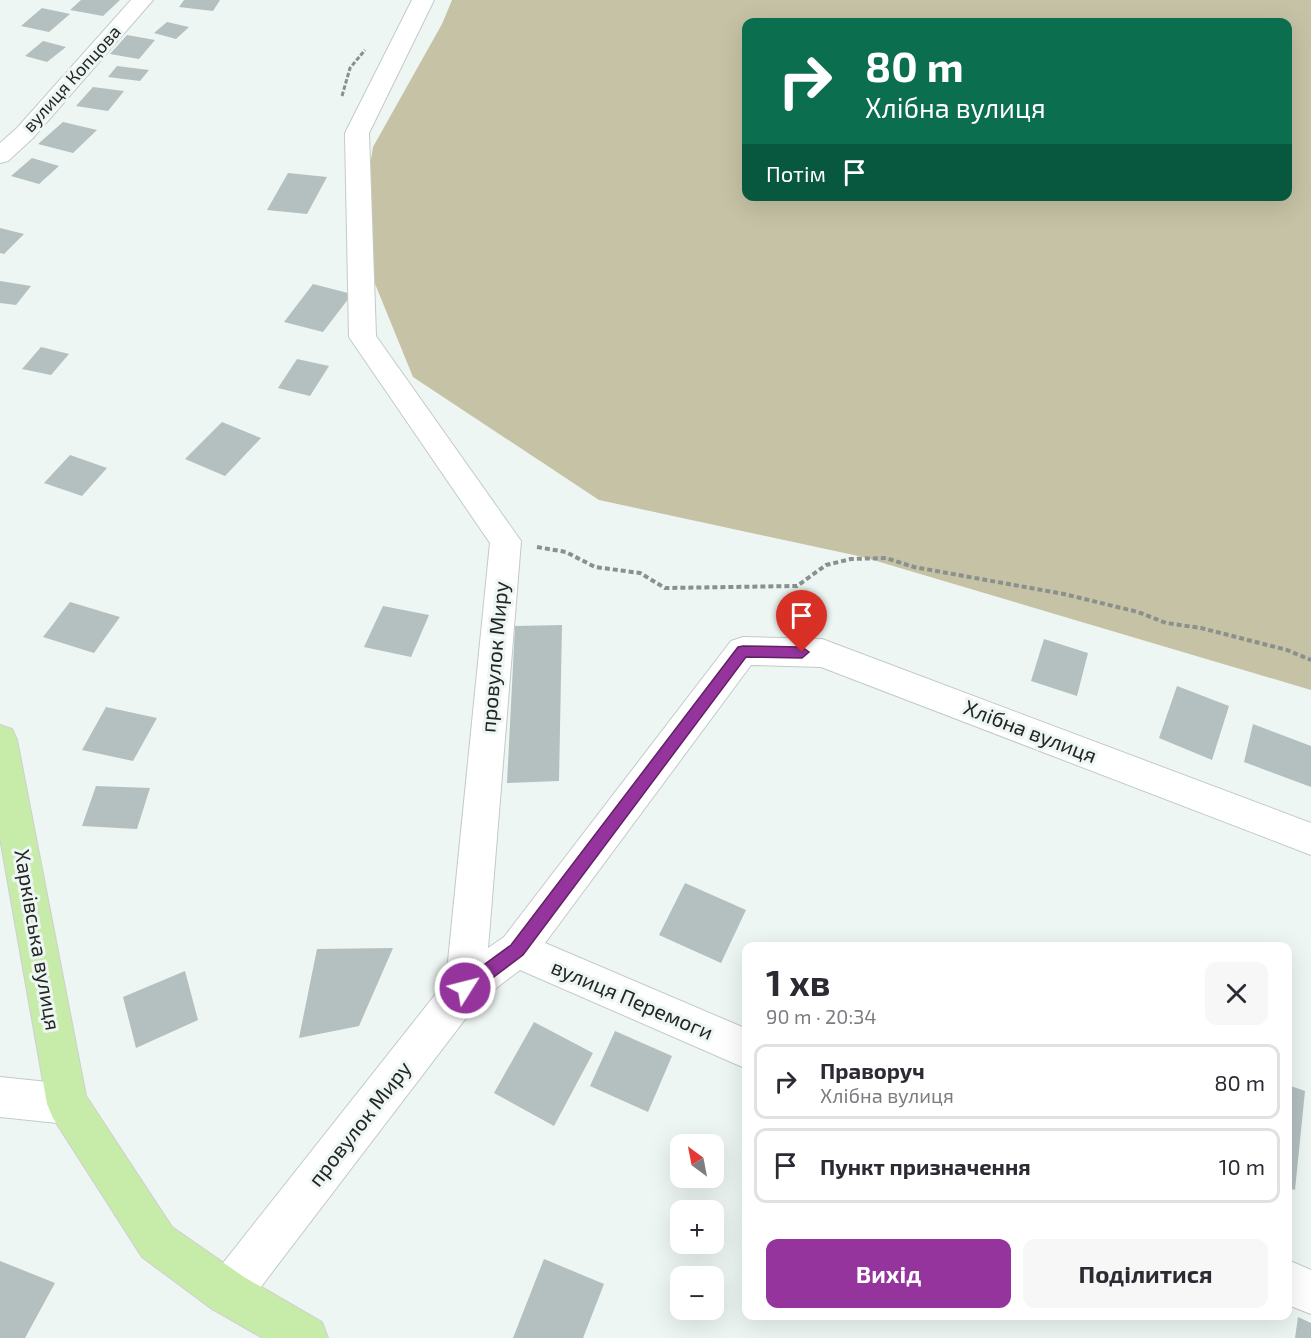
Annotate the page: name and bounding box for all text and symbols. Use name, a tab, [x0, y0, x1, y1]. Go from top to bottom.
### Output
street label: вулиця Копцова	[18, 20, 125, 136]
text: 80 m	[865, 40, 964, 90]
icon: right	[766, 42, 844, 120]
text: Хлібна вулиця	[865, 91, 1046, 123]
icon: arrive	[838, 156, 871, 189]
text: Потім	[766, 160, 826, 186]
street label: провулок Миру	[474, 580, 514, 734]
pin	[776, 590, 827, 652]
icon: arrive	[785, 599, 818, 632]
street label: Хлібна вулиця	[960, 694, 1101, 768]
street label: Харківська вулиця	[9, 847, 67, 1032]
street label: вулиця Перемоги	[548, 953, 717, 1045]
position arrow	[433, 956, 497, 1020]
text: 1 хв	[766, 960, 830, 1003]
button: close	[1205, 962, 1268, 1025]
text: 90 m · 20:34	[766, 1004, 877, 1028]
street label: провулок Миру	[302, 1055, 416, 1191]
text: Праворуч	[820, 1057, 925, 1083]
icon: right	[769, 1065, 802, 1098]
text: 80 m	[1214, 1069, 1265, 1095]
text: Хлібна вулиця	[820, 1083, 954, 1107]
north arrow	[670, 1134, 724, 1188]
map controls	[670, 1134, 724, 1320]
icon: arrive	[769, 1149, 802, 1182]
text: Пункт призначення	[820, 1153, 1031, 1179]
text: 10 m	[1219, 1153, 1265, 1179]
button: +	[670, 1200, 724, 1254]
button: Вихід	[766, 1239, 1011, 1308]
button: Поділитися	[1023, 1239, 1268, 1308]
button: −	[670, 1266, 724, 1320]

